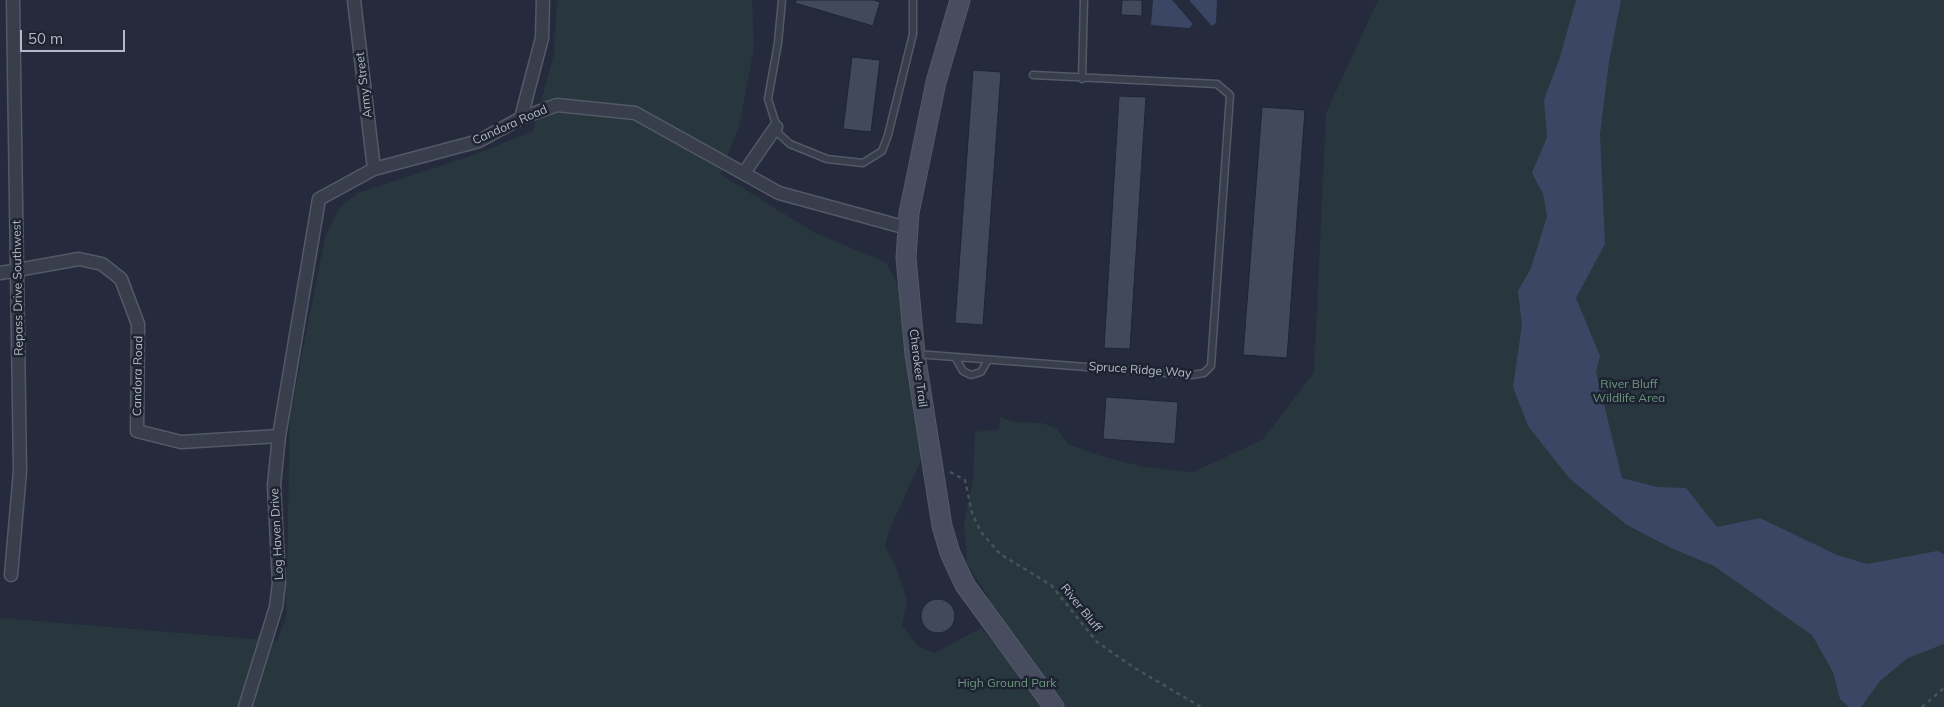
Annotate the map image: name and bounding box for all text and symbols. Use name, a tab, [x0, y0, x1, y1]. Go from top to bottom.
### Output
scale bar	[22, 20, 128, 52]
text: 50 m	[28, 29, 63, 48]
street label: Army Street	[353, 51, 375, 119]
street label: Candora Road	[470, 102, 550, 148]
street label: Repass Drive Southwest	[10, 220, 26, 356]
street label: Cherokee Trail	[906, 328, 930, 408]
street label: Candora Road	[130, 336, 146, 416]
street label: Spruce Ridge Way	[1088, 359, 1192, 381]
park label: River Bluff Wildlife Area	[1593, 377, 1665, 405]
street label: Log Haven Drive	[267, 488, 287, 580]
street label: River Bluff	[1057, 581, 1105, 635]
park label: High Ground Park	[958, 676, 1056, 690]

